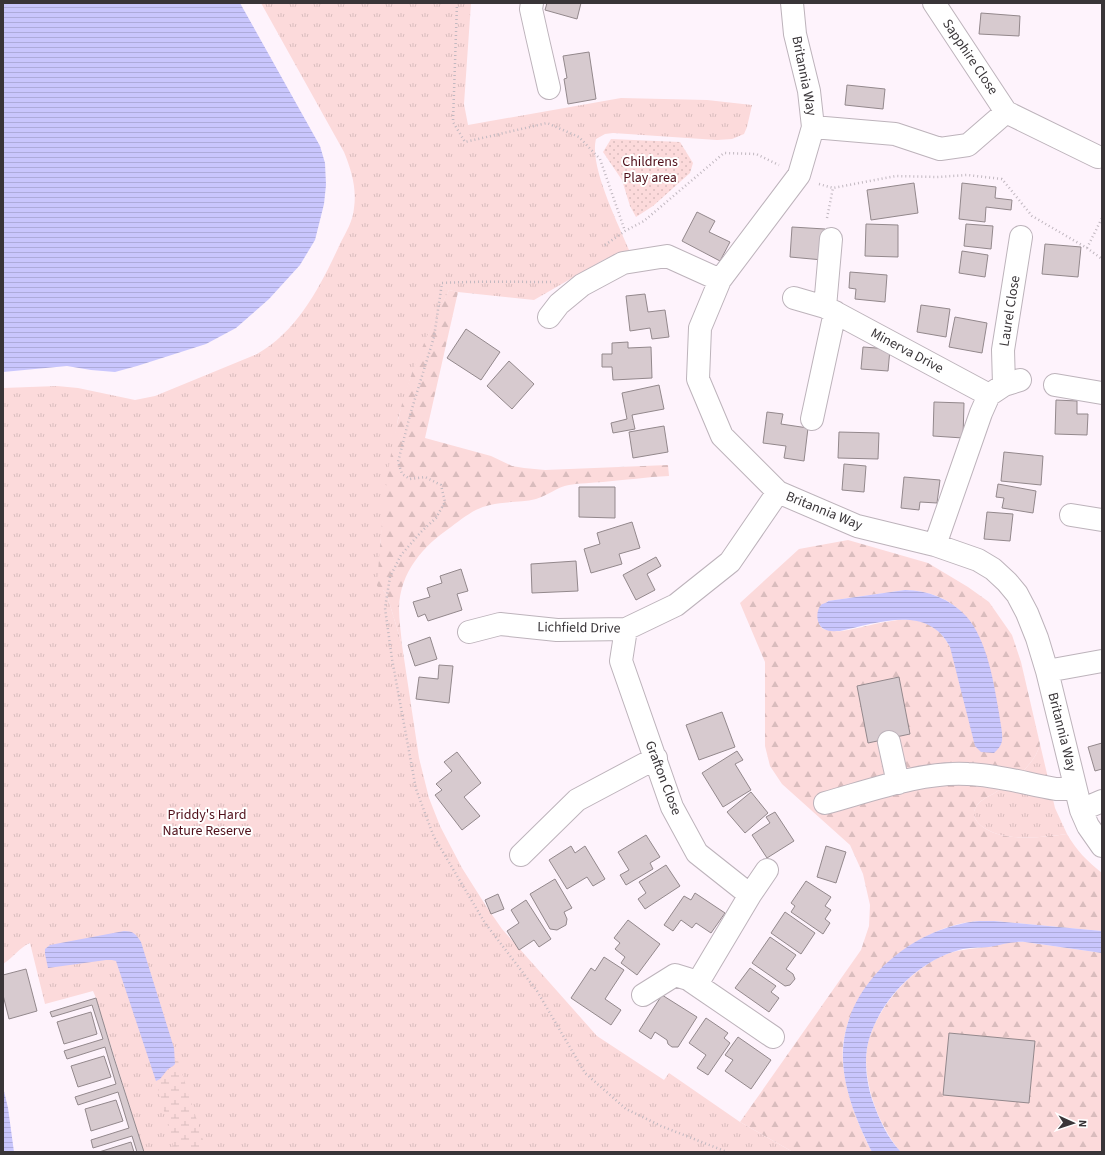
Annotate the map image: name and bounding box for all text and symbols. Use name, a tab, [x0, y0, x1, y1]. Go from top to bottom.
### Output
street label: Sapphire Close	[937, 15, 1003, 99]
street label: Britannia Way	[786, 34, 822, 118]
park label: Childrens Play area	[622, 152, 678, 188]
street label: Laurel Close	[995, 274, 1025, 348]
street label: Minerva Drive	[867, 323, 947, 379]
street label: Britannia Way	[783, 487, 866, 536]
street label: Lichfield Drive	[537, 617, 621, 639]
street label: Britannia Way	[1042, 690, 1082, 774]
street label: Grafton Close	[640, 738, 686, 818]
park label: Priddy's Hard Nature Reserve	[163, 805, 252, 841]
north arrow	[1053, 1103, 1093, 1143]
text: N	[1075, 1119, 1090, 1128]

